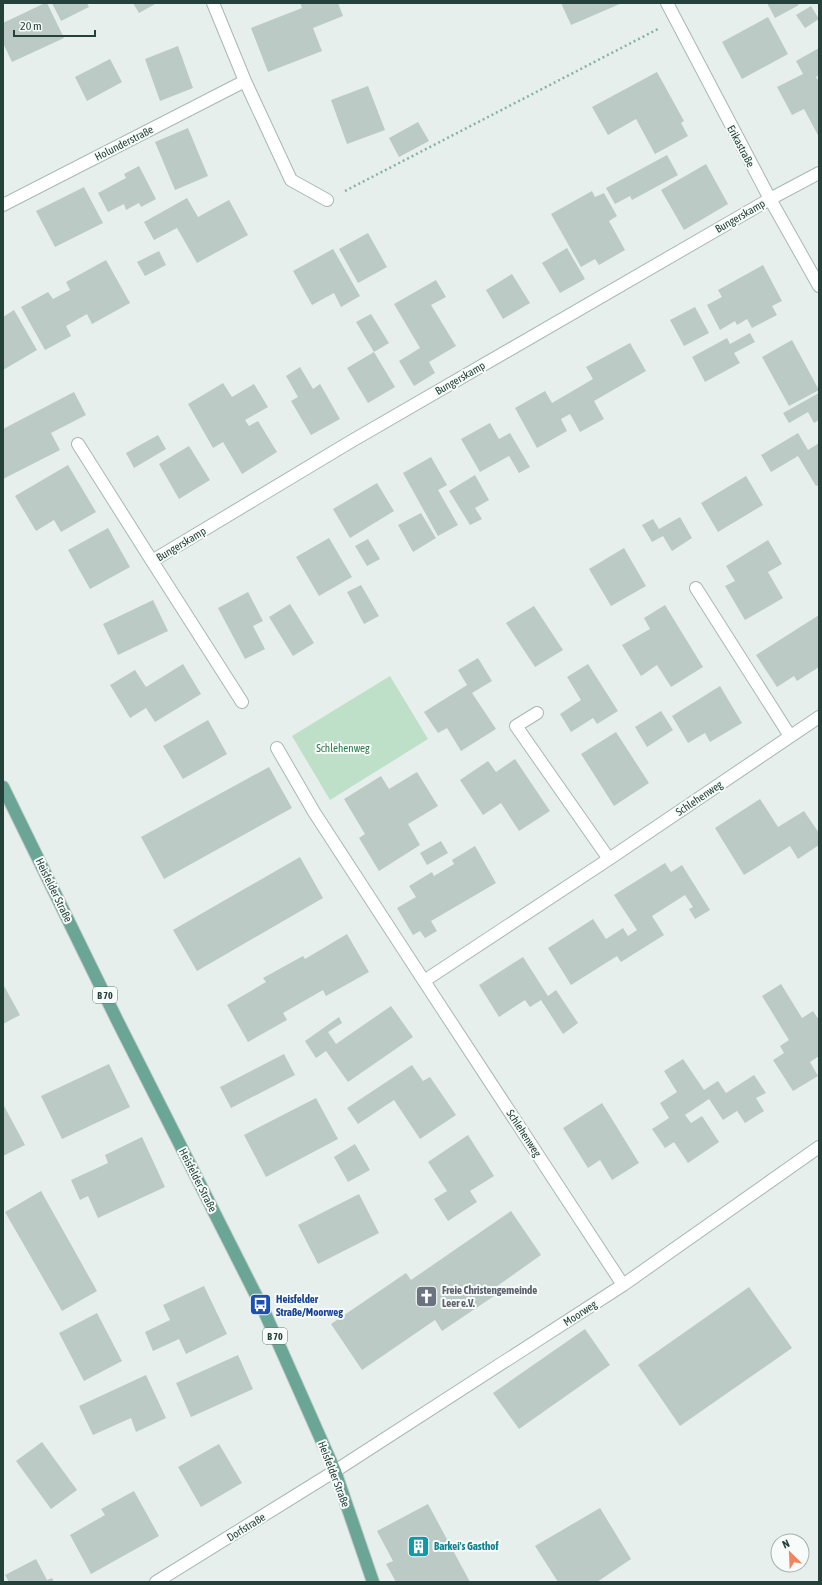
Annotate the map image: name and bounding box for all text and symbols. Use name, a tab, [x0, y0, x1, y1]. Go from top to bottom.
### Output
scale bar	[14, 12, 95, 38]
text: 20 m	[20, 19, 42, 33]
street label: Holunderstraße	[93, 123, 155, 163]
street label: Erikastraße	[725, 123, 757, 169]
street label: Bungerskamp	[713, 197, 767, 235]
street label: Bungerskamp	[433, 359, 487, 397]
street label: Bungerskamp	[154, 525, 208, 563]
park label: Schlehenweg	[316, 742, 370, 754]
street label: Schlehenweg	[673, 778, 725, 818]
street label: Heisfelder Straße	[33, 856, 75, 924]
road number: B 70	[93, 987, 117, 1003]
street label: Schlehenweg	[504, 1107, 544, 1159]
street label: Heisfelder Straße	[177, 1146, 219, 1214]
church icon: Freie Christengemeinde Leer e.V.	[414, 1283, 440, 1309]
place label: Freie Christengemeinde Leer e.V.	[442, 1284, 537, 1309]
bus stop icon: Heisfelder Straße/Moorweg	[248, 1292, 274, 1318]
place label: Heisfelder Straße/Moorweg	[276, 1293, 343, 1318]
street label: Moorweg	[561, 1298, 599, 1328]
road number: B 70	[263, 1328, 287, 1344]
street label: Heisfelder Straße	[316, 1439, 352, 1509]
street label: Dorfstraße	[225, 1511, 267, 1543]
building icon: Barkei's Gasthof	[405, 1533, 431, 1559]
north arrow	[770, 1533, 810, 1573]
text: N	[781, 1537, 791, 1551]
place label: Barkei's Gasthof	[434, 1540, 499, 1552]

